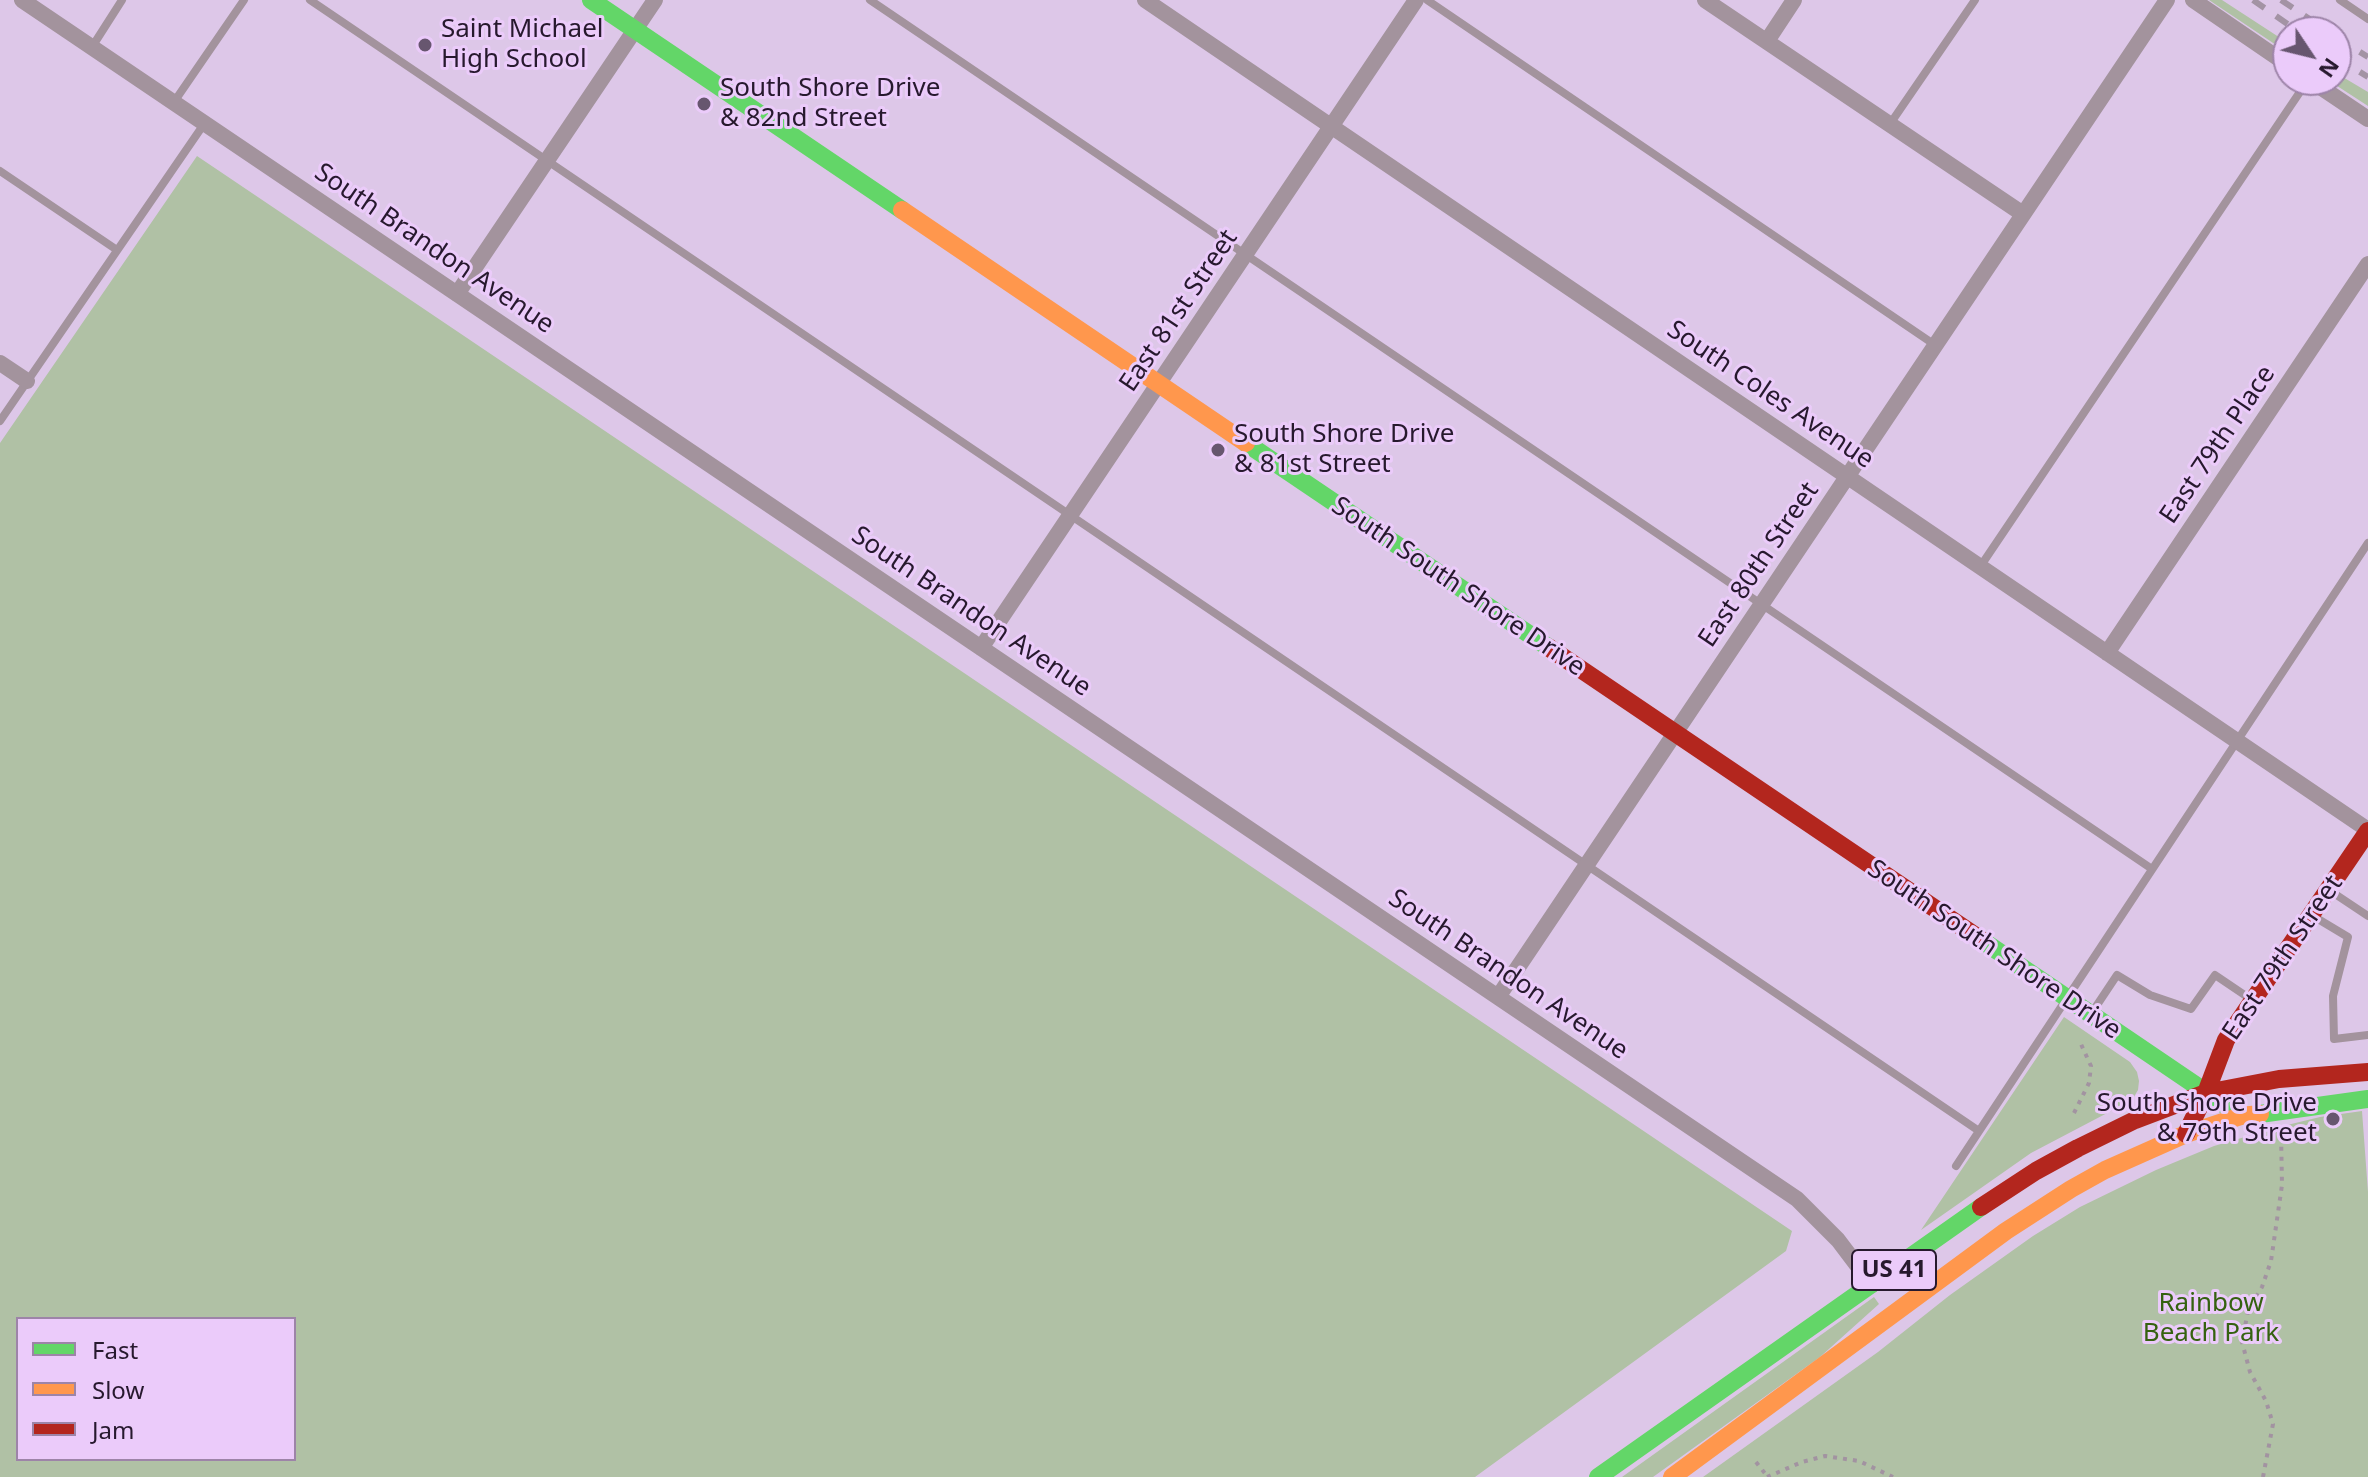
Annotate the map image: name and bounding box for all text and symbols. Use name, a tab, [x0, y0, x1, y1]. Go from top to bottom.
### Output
place label: Saint Michael High School	[441, 14, 604, 76]
north arrow	[2272, 16, 2352, 96]
marker: Saint Michael High School	[416, 36, 434, 54]
text: N	[2313, 53, 2347, 85]
place label: South Shore Drive & 82nd Street	[720, 73, 940, 134]
marker: South Shore Drive & 82nd Street	[695, 95, 713, 113]
street label: South Brandon Avenue	[308, 157, 560, 341]
street label: East 81st Street	[1113, 224, 1245, 398]
street label: South Coles Avenue	[1661, 314, 1879, 476]
street label: East 79th Place	[2154, 360, 2282, 530]
place label: South Shore Drive & 81st Street	[1234, 419, 1454, 480]
marker: South Shore Drive & 81st Street	[1209, 441, 1227, 459]
street label: East 80th Street	[1692, 477, 1826, 653]
street label: South South Shore Drive	[1326, 491, 1590, 683]
street label: South Brandon Avenue	[845, 520, 1097, 704]
street label: South South Shore Drive	[1862, 854, 2126, 1046]
street label: East 79th Street	[2216, 870, 2350, 1046]
street label: South Brandon Avenue	[1382, 883, 1634, 1067]
place label: South Shore Drive & 79th Street	[2097, 1088, 2317, 1150]
marker: South Shore Drive & 79th Street	[2324, 1110, 2342, 1128]
road number: US 41	[1852, 1250, 1936, 1290]
park label: Rainbow Beach Park	[2143, 1288, 2279, 1350]
legend	[16, 1317, 296, 1461]
text: Fast	[92, 1333, 138, 1366]
text: Slow	[92, 1373, 144, 1406]
text: Jam	[92, 1413, 134, 1446]

